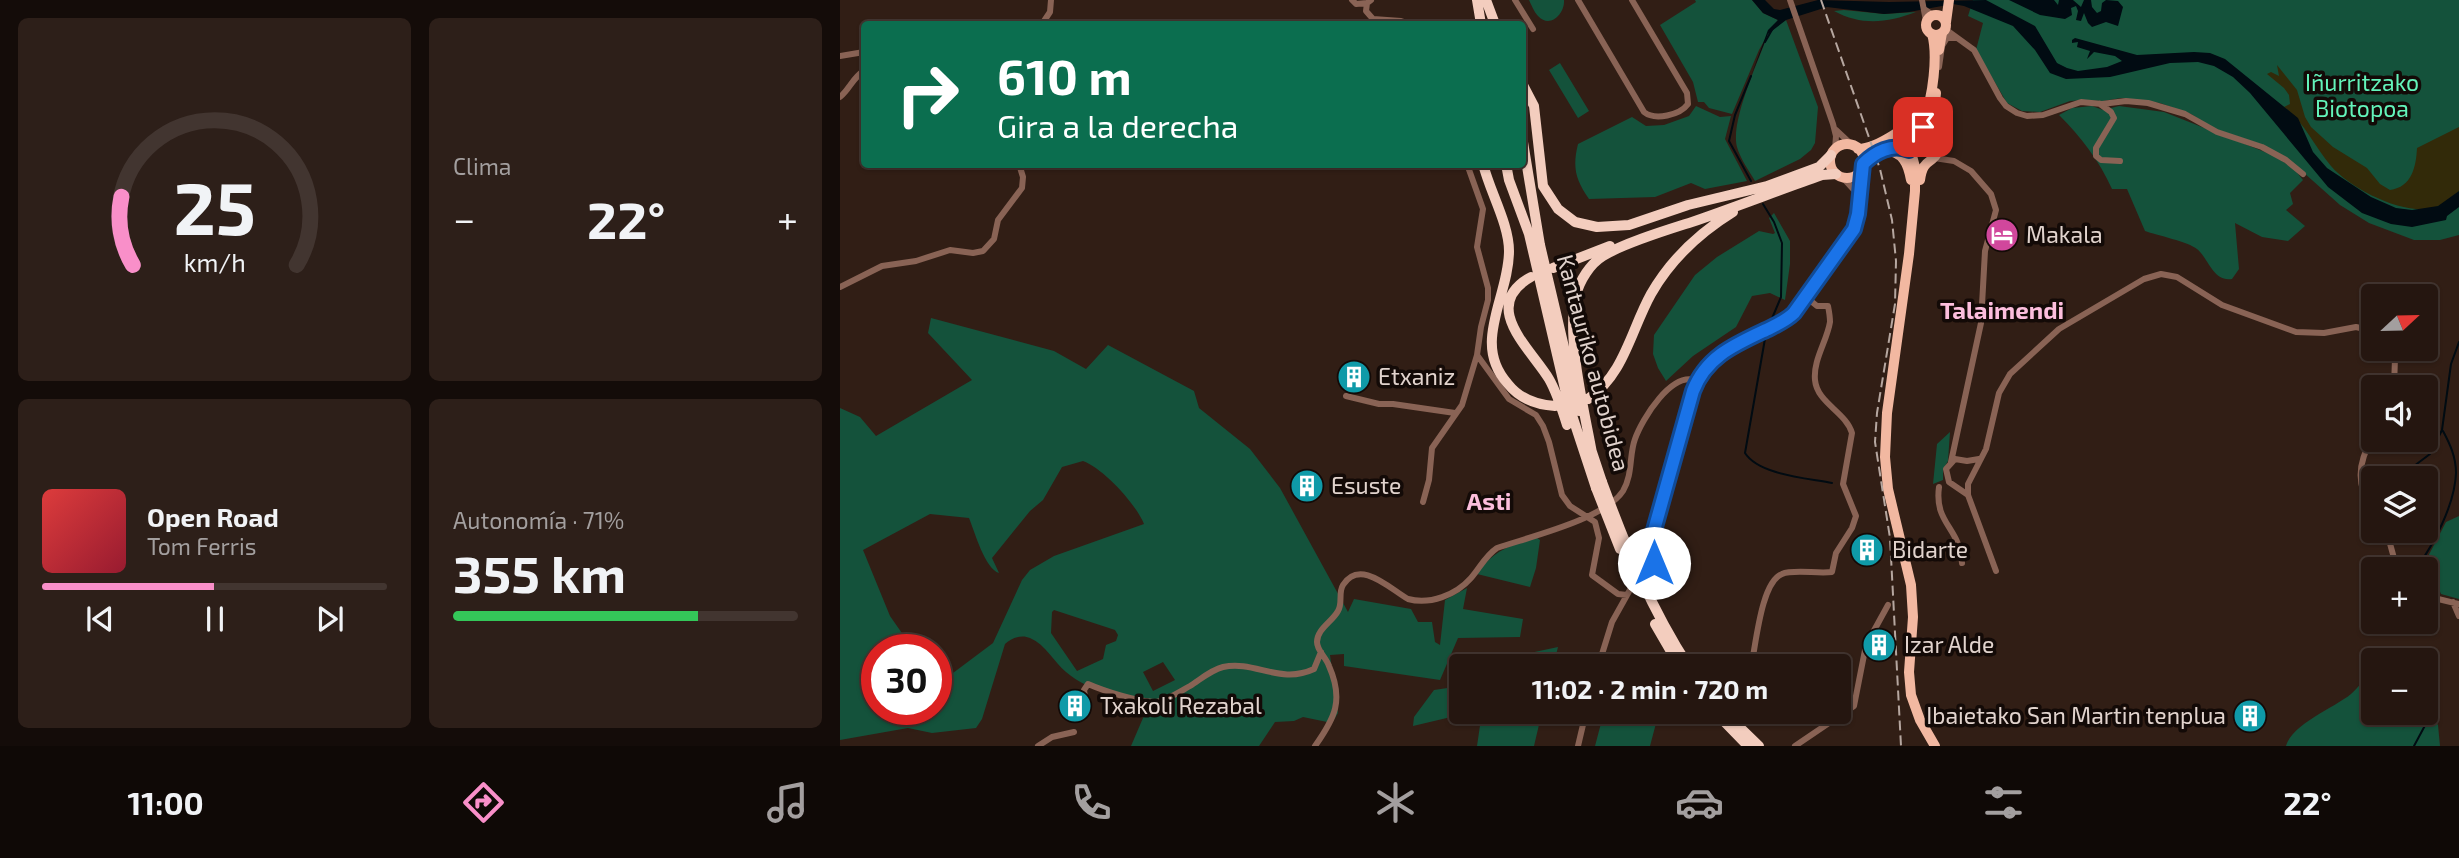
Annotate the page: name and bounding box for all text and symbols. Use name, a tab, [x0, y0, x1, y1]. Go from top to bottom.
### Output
text: 610 m	[997, 46, 1132, 105]
icon: right	[882, 49, 973, 140]
park label: Iñurritzako Biotopoa	[2305, 68, 2419, 122]
pin	[1893, 97, 1953, 157]
text: Gira a la derecha	[997, 106, 1238, 144]
icon: arrive	[1904, 108, 1942, 146]
text: Clima	[453, 152, 511, 180]
text: 25	[173, 163, 256, 251]
text: 22°	[587, 187, 665, 249]
text: −	[453, 195, 475, 241]
text: +	[777, 195, 798, 241]
hotel icon: Makala	[1983, 216, 2021, 254]
place label: Makala	[2026, 220, 2103, 248]
text: km/h	[183, 247, 246, 277]
street label: Kantauriko autobidea	[1552, 251, 1636, 474]
north arrow	[2361, 284, 2438, 360]
map controls	[2361, 284, 2438, 725]
district label: Talaimendi	[1940, 295, 2064, 324]
building icon: Etxaniz	[1335, 358, 1373, 396]
place label: Etxaniz	[1378, 362, 1455, 390]
button: sound	[2361, 375, 2438, 452]
button: layers	[2361, 466, 2438, 543]
building icon: Esuste	[1288, 467, 1326, 505]
place label: Esuste	[1331, 471, 1401, 499]
district label: Asti	[1467, 486, 1511, 515]
text: Open Road	[147, 501, 279, 532]
text: Autonomía · 71%	[453, 506, 624, 534]
position arrow	[1617, 526, 1691, 600]
building icon: Bidarte	[1848, 531, 1886, 569]
text: Tom Ferris	[147, 532, 256, 560]
place label: Bidarte	[1892, 535, 1968, 563]
text: 355 km	[453, 541, 626, 603]
button: +	[2361, 557, 2438, 634]
icon: previous	[81, 600, 119, 638]
icon: pause	[196, 600, 234, 638]
icon: next	[311, 600, 349, 638]
building icon: Izar Alde	[1860, 626, 1898, 664]
place label: Izar Alde	[1904, 630, 1994, 658]
speed limit sign: 30	[861, 634, 952, 725]
button: −	[2361, 648, 2438, 725]
text: 11:02 · 2 min · 720 m	[1532, 673, 1768, 704]
building icon: Txakoli Rezabal	[1056, 687, 1094, 725]
place label: Txakoli Rezabal	[1100, 691, 1262, 719]
building icon: Ibaietako San Martin tenplua	[2231, 697, 2269, 735]
place label: Ibaietako San Martin tenplua	[1926, 701, 2226, 729]
icon: directions	[459, 778, 508, 827]
icon: music	[763, 778, 812, 827]
icon: phone	[1067, 778, 1116, 827]
icon: climate	[1371, 778, 1420, 827]
icon: car	[1675, 778, 1724, 827]
icon: filters	[1979, 778, 2028, 827]
text: 11:00	[128, 783, 204, 821]
text: 22°	[2283, 783, 2331, 821]

